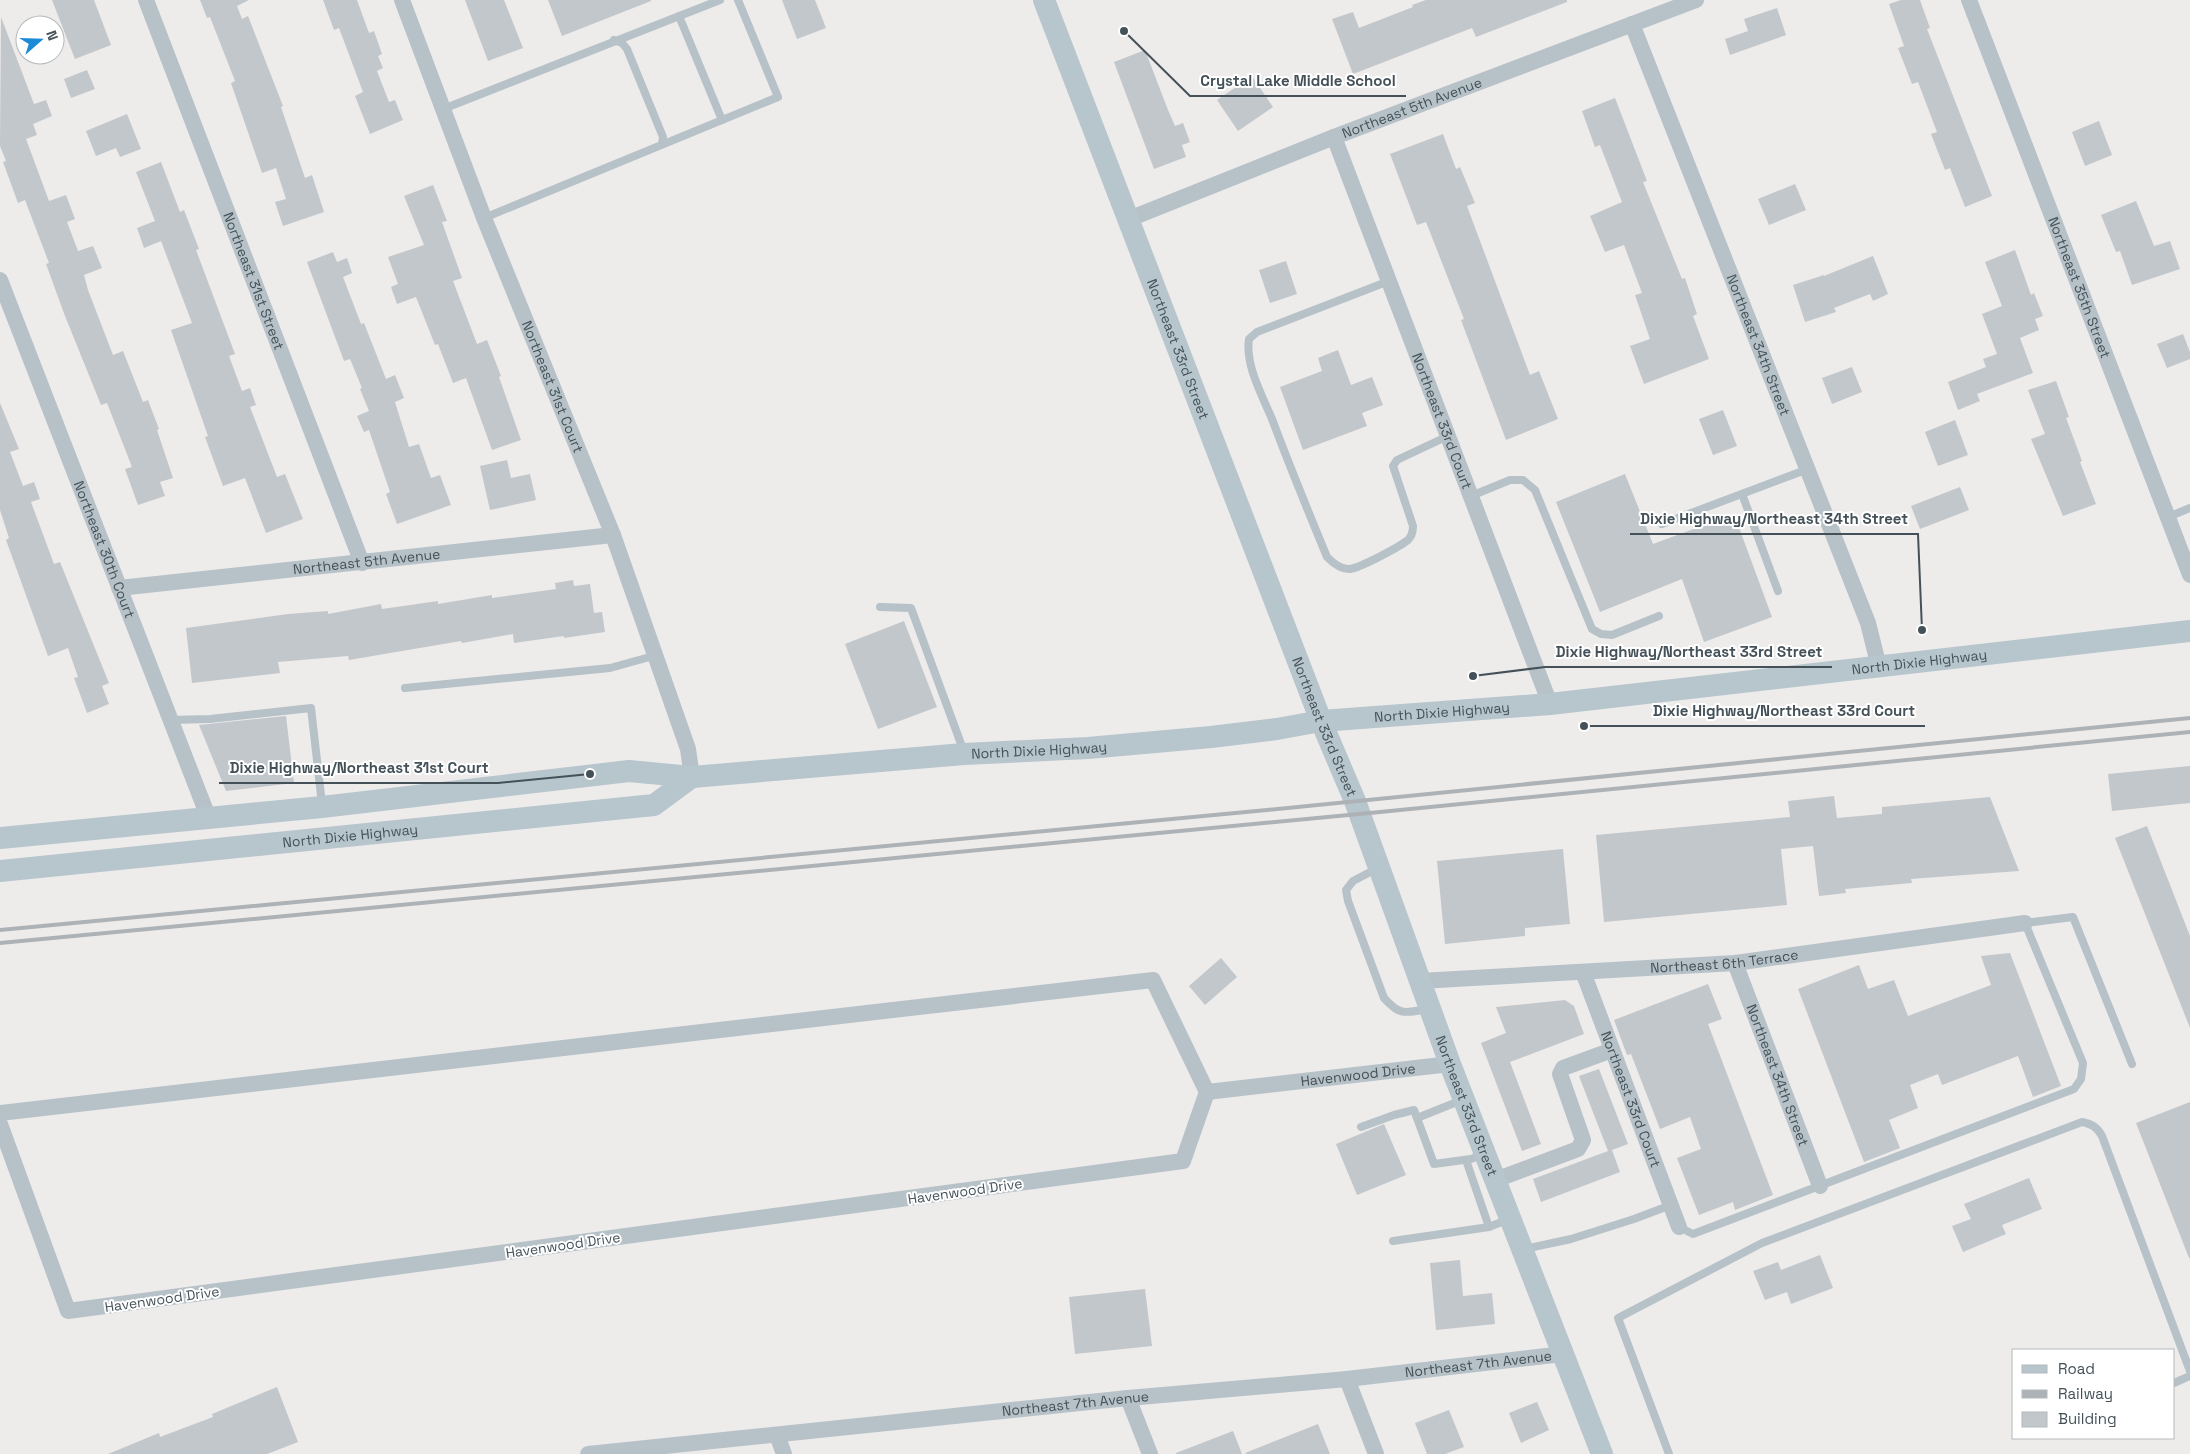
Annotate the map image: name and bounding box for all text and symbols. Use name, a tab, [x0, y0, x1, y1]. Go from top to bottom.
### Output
north arrow	[15, 15, 65, 65]
text: N	[42, 28, 62, 43]
callout: Crystal Lake Middle School	[1190, 66, 1406, 96]
text: Crystal Lake Middle School	[1200, 71, 1396, 90]
street label: Northeast 5th Avenue	[1339, 73, 1484, 142]
street label: Northeast 31st Street	[219, 210, 288, 352]
street label: Northeast 35th Street	[2044, 214, 2115, 361]
street label: Northeast 34th Street	[1722, 272, 1794, 418]
street label: Northeast 33rd Street	[1143, 276, 1213, 422]
street label: Northeast 31st Court	[518, 318, 588, 455]
street label: Northeast 33rd Court	[1408, 350, 1476, 492]
street label: Northeast 30th Court	[70, 478, 139, 621]
callout: Dixie Highway/Northeast 34th Street	[1630, 504, 1918, 534]
text: Dixie Highway/Northeast 34th Street	[1640, 509, 1908, 528]
street label: Northeast 5th Avenue	[292, 545, 441, 578]
callout: Dixie Highway/Northeast 33rd Street	[1545, 637, 1832, 667]
text: Dixie Highway/Northeast 33rd Street	[1556, 642, 1823, 661]
street label: North Dixie Highway	[1851, 645, 1988, 679]
street label: Northeast 33rd Street	[1288, 654, 1361, 799]
callout: Dixie Highway/Northeast 33rd Court	[1643, 696, 1925, 726]
street label: North Dixie Highway	[1374, 698, 1510, 726]
text: Dixie Highway/Northeast 33rd Court	[1653, 701, 1915, 720]
street label: North Dixie Highway	[971, 737, 1108, 763]
callout: Dixie Highway/Northeast 31st Court	[219, 753, 498, 783]
text: Dixie Highway/Northeast 31st Court	[230, 758, 489, 777]
street label: North Dixie Highway	[282, 820, 419, 851]
street label: Northeast 6th Terrace	[1650, 945, 1799, 977]
street label: Northeast 34th Street	[1743, 1002, 1813, 1149]
street label: Northeast 33rd Court	[1597, 1029, 1665, 1170]
street label: Northeast 33rd Street	[1431, 1033, 1502, 1179]
street label: Havenwood Drive	[1300, 1059, 1416, 1090]
street label: Havenwood Drive	[907, 1174, 1023, 1208]
street label: Havenwood Drive	[505, 1228, 621, 1262]
street label: Havenwood Drive	[104, 1282, 220, 1316]
street label: Northeast 7th Avenue	[1404, 1346, 1553, 1381]
legend	[2012, 1349, 2175, 1439]
text: Road	[2058, 1359, 2095, 1378]
text: Railway	[2058, 1384, 2113, 1403]
street label: Northeast 7th Avenue	[1001, 1387, 1150, 1420]
text: Building	[2058, 1409, 2117, 1428]

